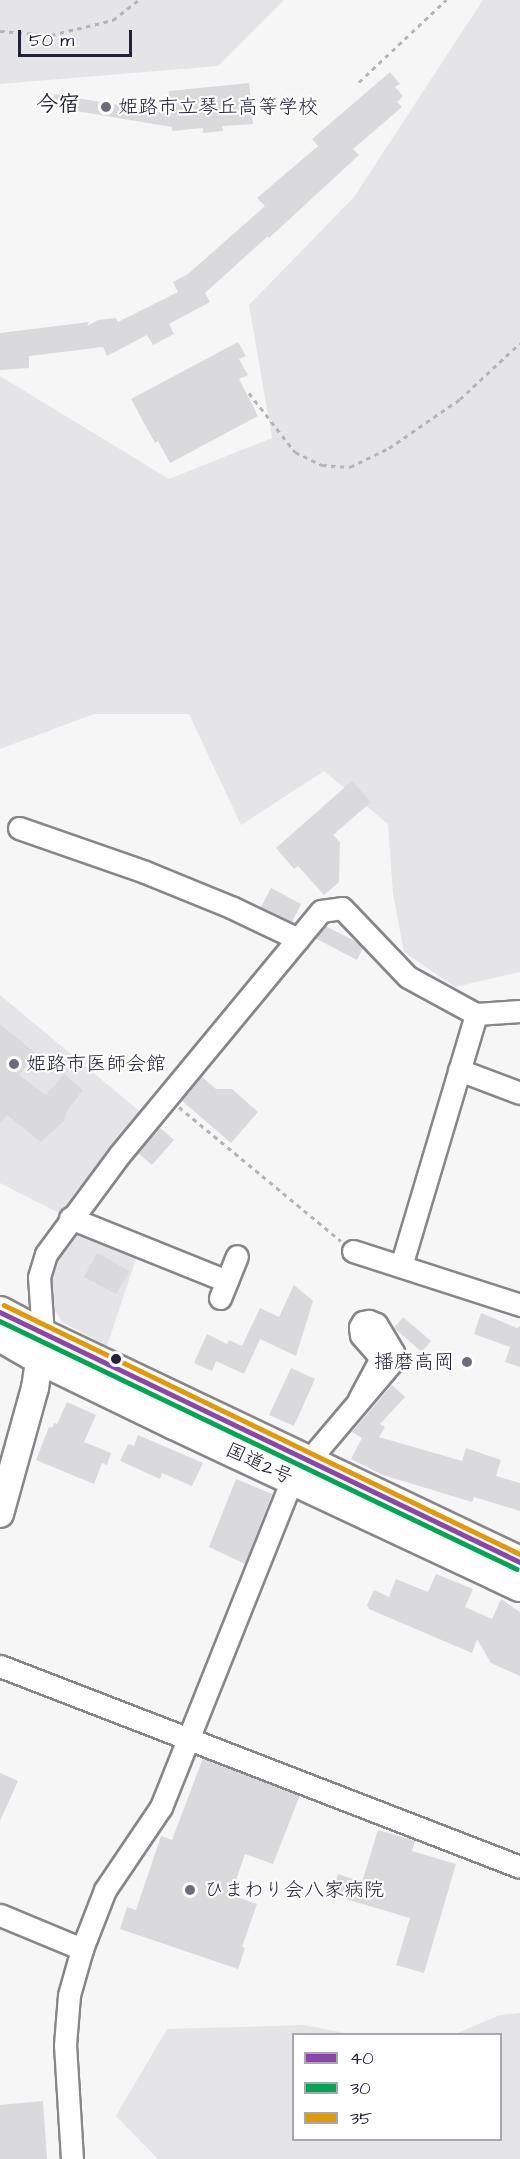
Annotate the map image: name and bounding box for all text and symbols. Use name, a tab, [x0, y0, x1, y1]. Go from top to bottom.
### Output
scale bar	[21, 18, 135, 56]
text: 50 m	[29, 28, 74, 53]
district label: 今宿	[36, 92, 80, 118]
place label: 姫路市立琴丘高等学校	[118, 95, 318, 119]
marker: 姫路市立琴丘高等学校	[99, 100, 113, 114]
place label: 姫路市医師会館	[26, 1052, 166, 1076]
marker: 姫路市医師会館	[7, 1057, 21, 1071]
place label: 播磨高岡	[374, 1350, 454, 1374]
unlabelled marker	[110, 1353, 122, 1365]
marker: 播磨高岡	[458, 1353, 476, 1371]
street label: 国道2号	[222, 1438, 296, 1490]
place label: ひまわり会八家病院	[204, 1878, 384, 1902]
marker: ひまわり会八家病院	[181, 1881, 199, 1899]
legend	[292, 2033, 502, 2141]
text: 40	[350, 2046, 374, 2071]
text: 30	[350, 2076, 371, 2101]
text: 35	[350, 2106, 372, 2131]

